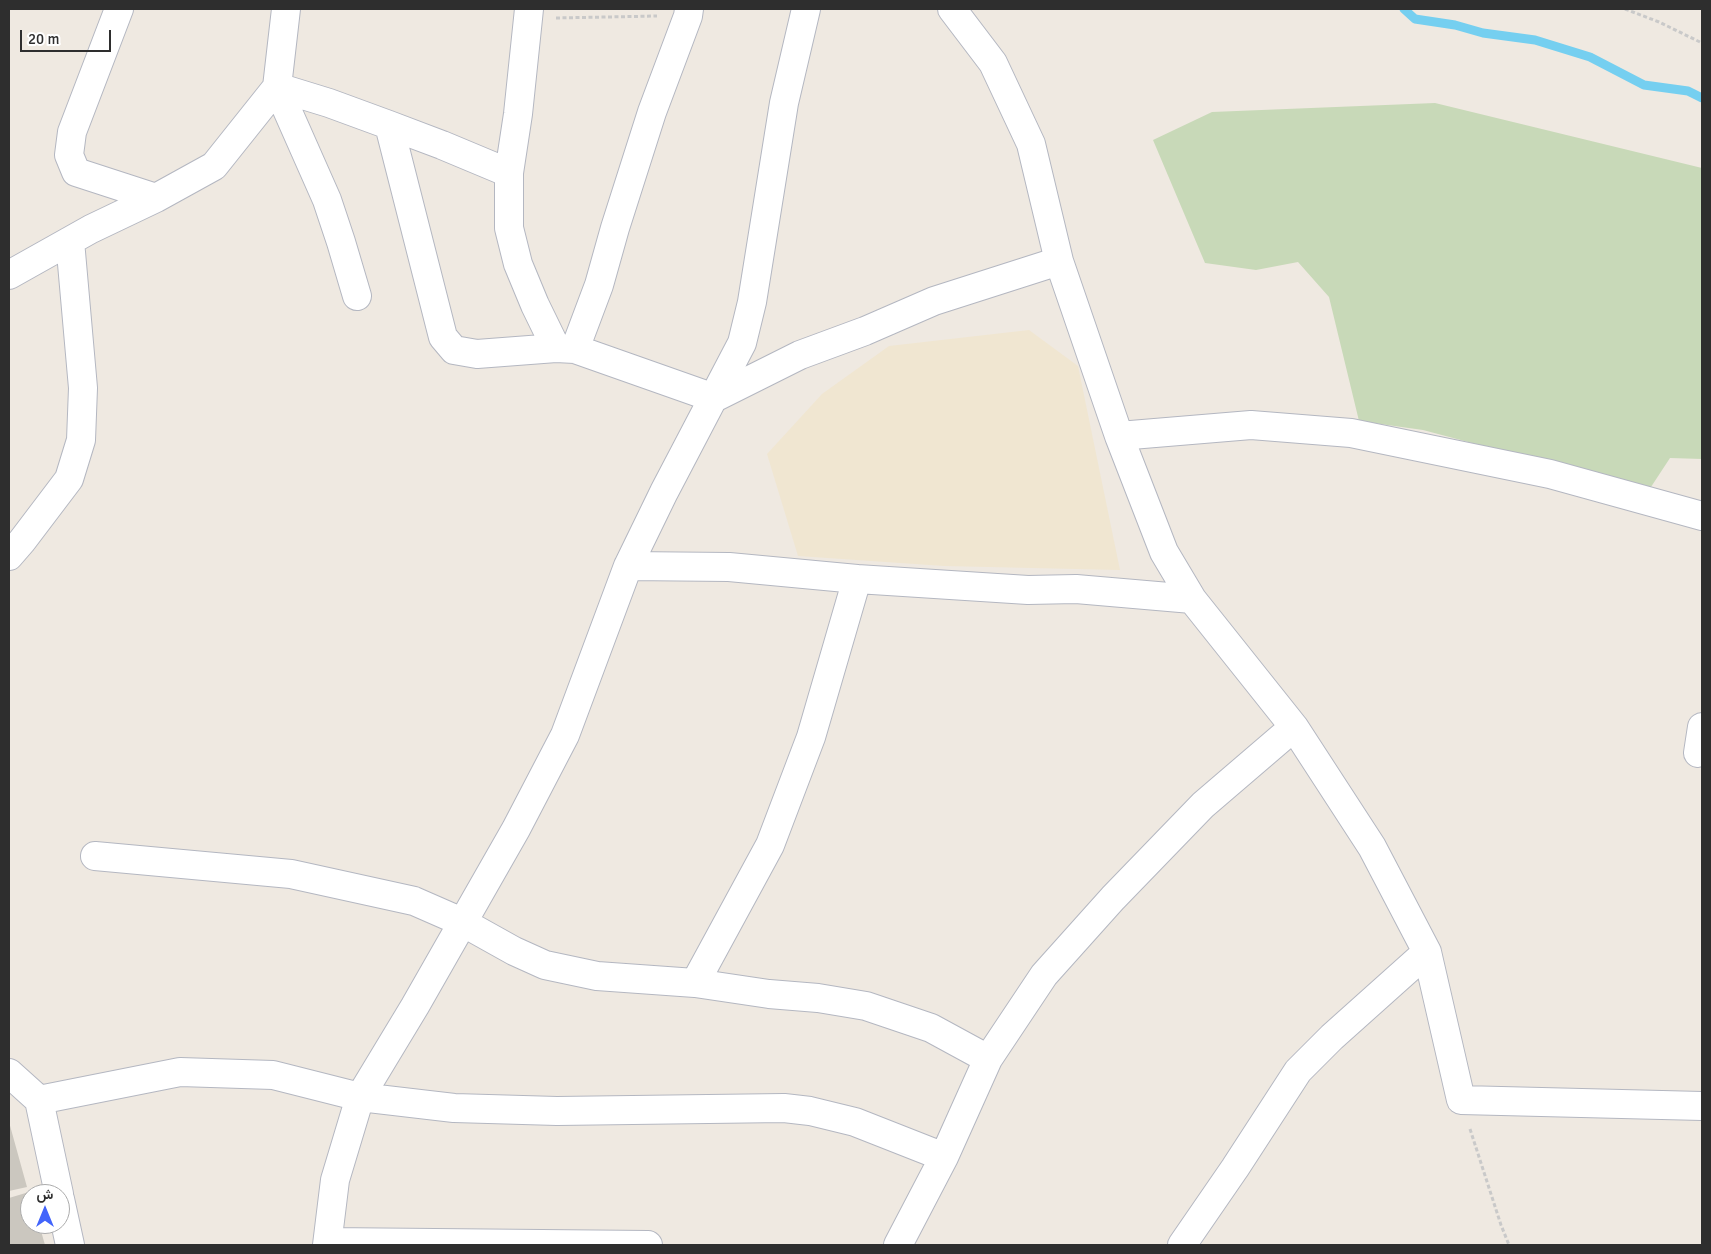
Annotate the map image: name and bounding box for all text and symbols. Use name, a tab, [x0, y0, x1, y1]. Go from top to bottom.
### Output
scale bar	[22, 20, 114, 52]
text: 20 m	[28, 30, 59, 48]
north arrow	[20, 1184, 70, 1234]
text: ش	[37, 1186, 53, 1203]

